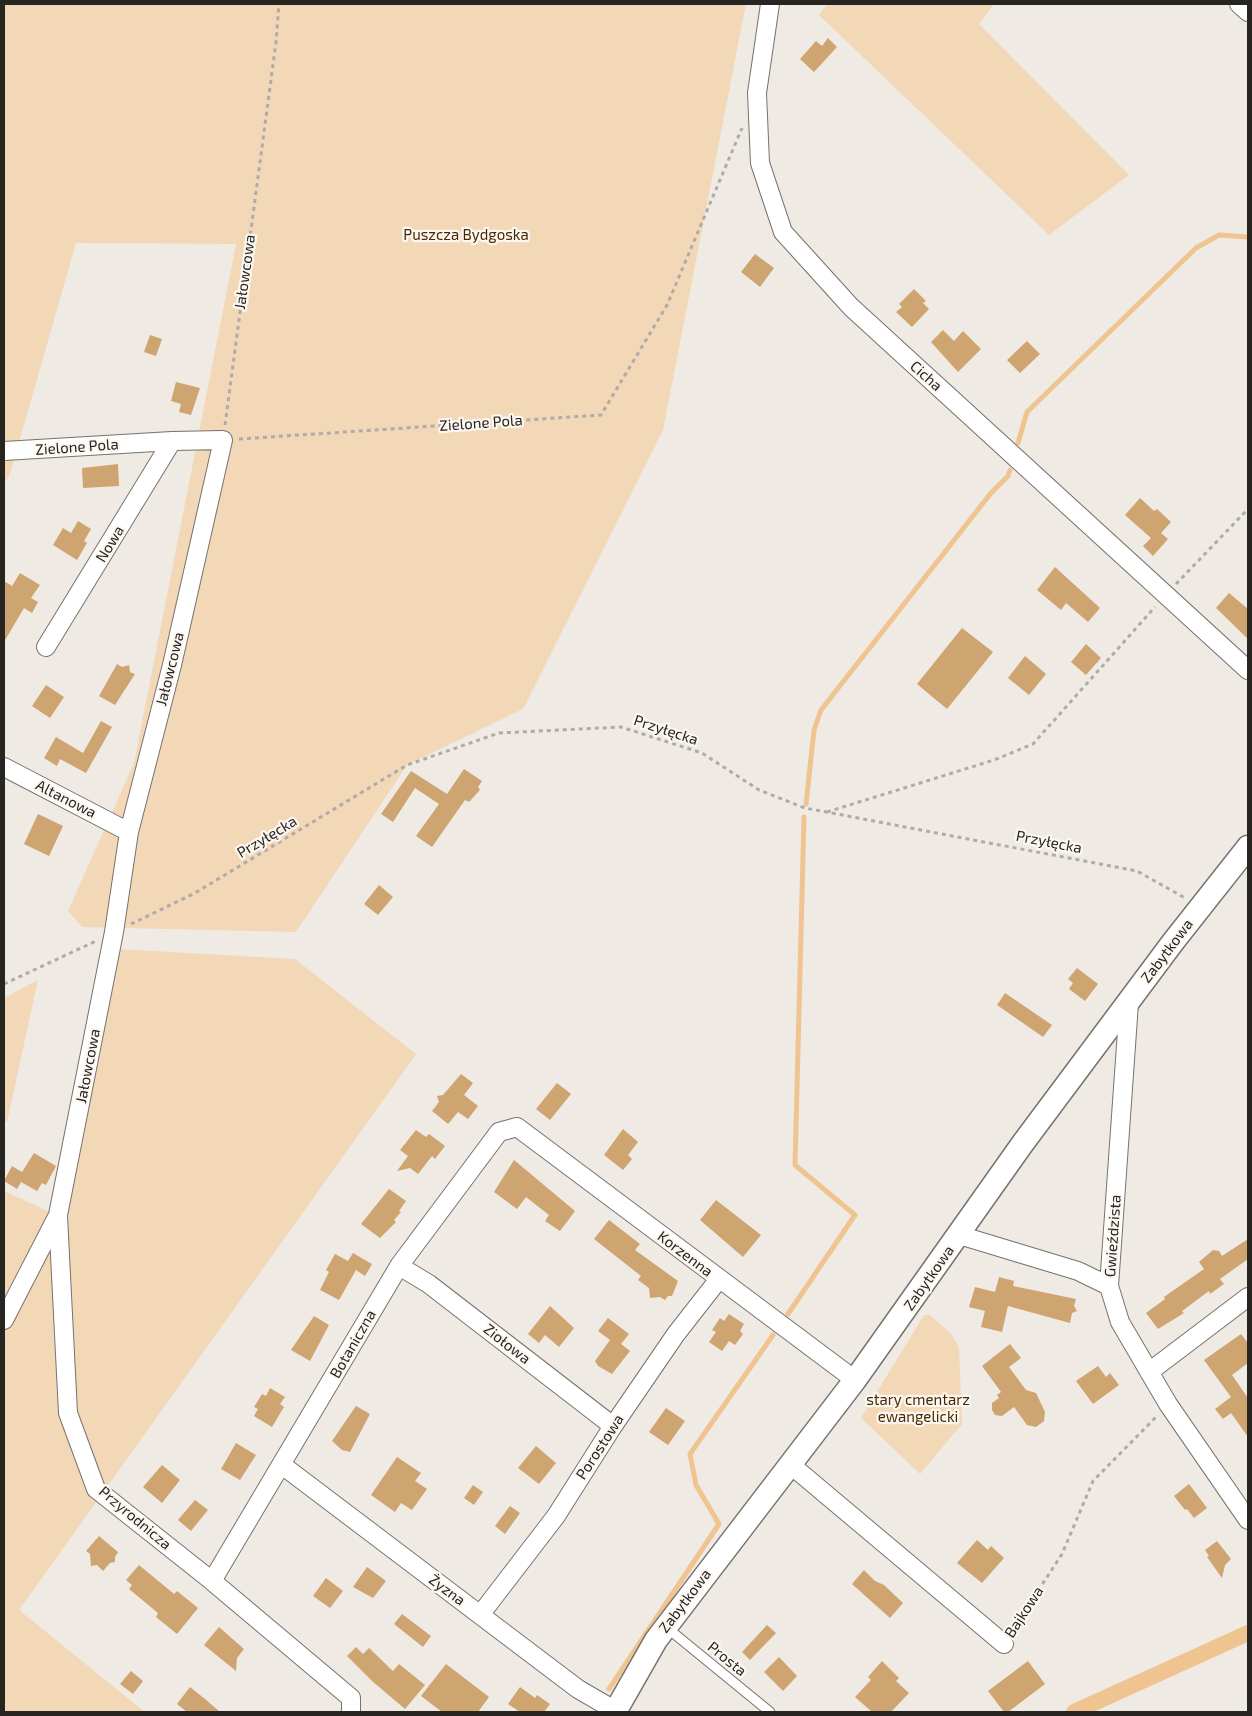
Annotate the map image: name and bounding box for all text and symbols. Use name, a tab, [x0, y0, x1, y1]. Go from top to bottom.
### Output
park label: Puszcza Bydgoska	[403, 226, 529, 244]
street label: Jałowcowa	[231, 233, 259, 311]
street label: Cicha	[906, 357, 946, 395]
street label: Zielone Pola	[439, 411, 523, 435]
street label: Zielone Pola	[35, 435, 119, 459]
street label: Nowa	[92, 522, 128, 566]
street label: Jałowcowa	[152, 630, 188, 708]
street label: Przyłęcka	[632, 711, 700, 749]
street label: Altanowa	[33, 776, 99, 822]
street label: Przyłęcka	[234, 812, 300, 862]
street label: Przyłęcka	[1015, 827, 1083, 857]
street label: Zabytkowa	[1137, 916, 1197, 986]
street label: Jałowcowa	[72, 1027, 104, 1105]
street label: Gwieździsta	[1101, 1194, 1125, 1278]
street label: Korzenna	[654, 1227, 716, 1281]
street label: Zabytkowa	[900, 1242, 958, 1314]
street label: Botaniczna	[326, 1307, 380, 1381]
street label: Ziołowa	[480, 1320, 534, 1368]
park label: stary cmentarz ewangelicki	[866, 1391, 970, 1426]
street label: Porostowa	[572, 1411, 628, 1483]
street label: Przyrodnicza	[95, 1482, 175, 1554]
street label: Zabytkowa	[655, 1566, 715, 1636]
street label: Żyzna	[425, 1570, 469, 1610]
street label: Bajkowa	[1001, 1583, 1047, 1641]
street label: Prosta	[704, 1638, 750, 1680]

